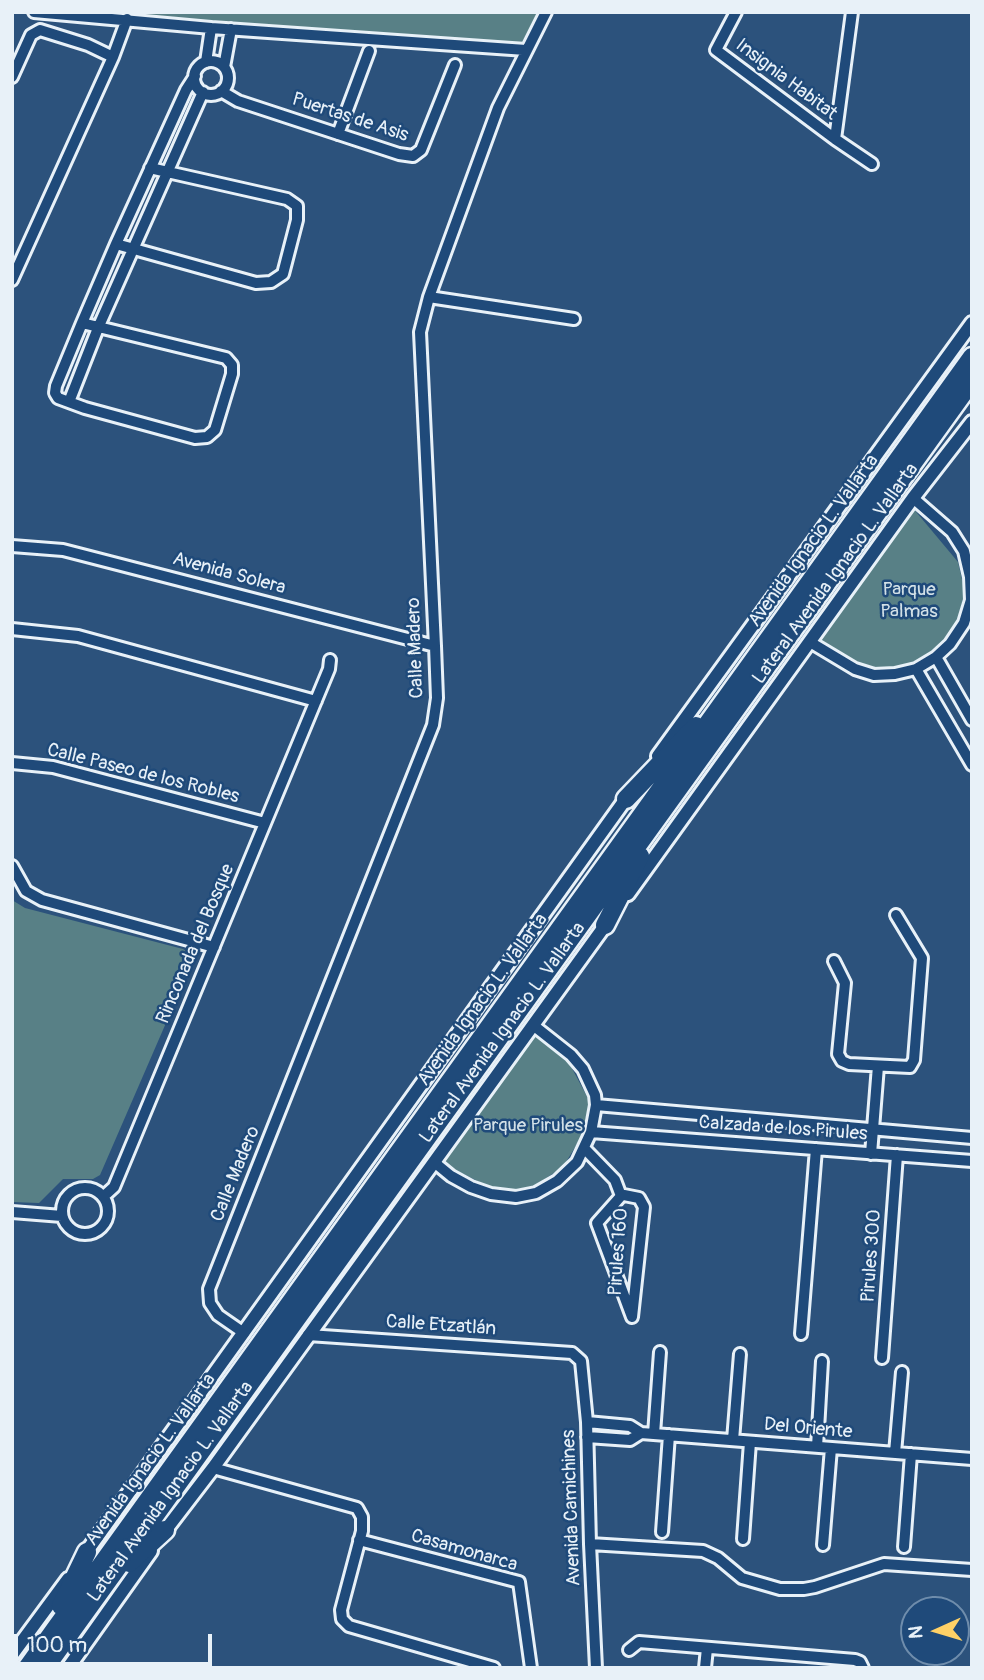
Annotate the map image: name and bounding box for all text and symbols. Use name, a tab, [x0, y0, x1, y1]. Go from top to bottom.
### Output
street label: Insignia Habitat	[731, 34, 841, 126]
street label: Puertas de Asis	[289, 88, 411, 148]
street label: Avenida Ignacio L. Vallarta	[744, 450, 884, 632]
street label: Lateral Avenida Ignacio L. Vallarta	[748, 459, 924, 689]
street label: Avenida Solera	[170, 548, 288, 600]
park label: Parque Palmas	[880, 579, 938, 623]
street label: Calle Madero	[403, 597, 429, 699]
street label: Calle Paseo de los Robles	[45, 739, 241, 809]
street label: Rinconada del Bosque	[152, 861, 240, 1027]
street label: Avenida Ignacio L. Vallarta	[413, 909, 553, 1091]
street label: Lateral Avenida Ignacio L. Vallarta	[415, 918, 591, 1148]
street label: Calzada de los Pirules	[698, 1112, 868, 1146]
park label: Parque Pirules	[473, 1115, 583, 1137]
street label: Calle Madero	[206, 1123, 266, 1225]
street label: Pirules 160	[605, 1207, 633, 1297]
street label: Pirules 300	[857, 1209, 887, 1303]
street label: Calle Etzatlán	[385, 1311, 497, 1341]
street label: Avenida Ignacio L. Vallarta	[81, 1369, 221, 1551]
street label: Lateral Avenida Ignacio L. Vallarta	[83, 1377, 259, 1607]
street label: Del Oriente	[763, 1414, 853, 1444]
street label: Avenida Camichines	[558, 1429, 586, 1587]
street label: Casamonarca	[408, 1525, 520, 1577]
north arrow	[900, 1596, 970, 1666]
scale bar	[18, 1620, 215, 1664]
text: N	[904, 1625, 928, 1640]
text: 100 m	[27, 1632, 87, 1659]

